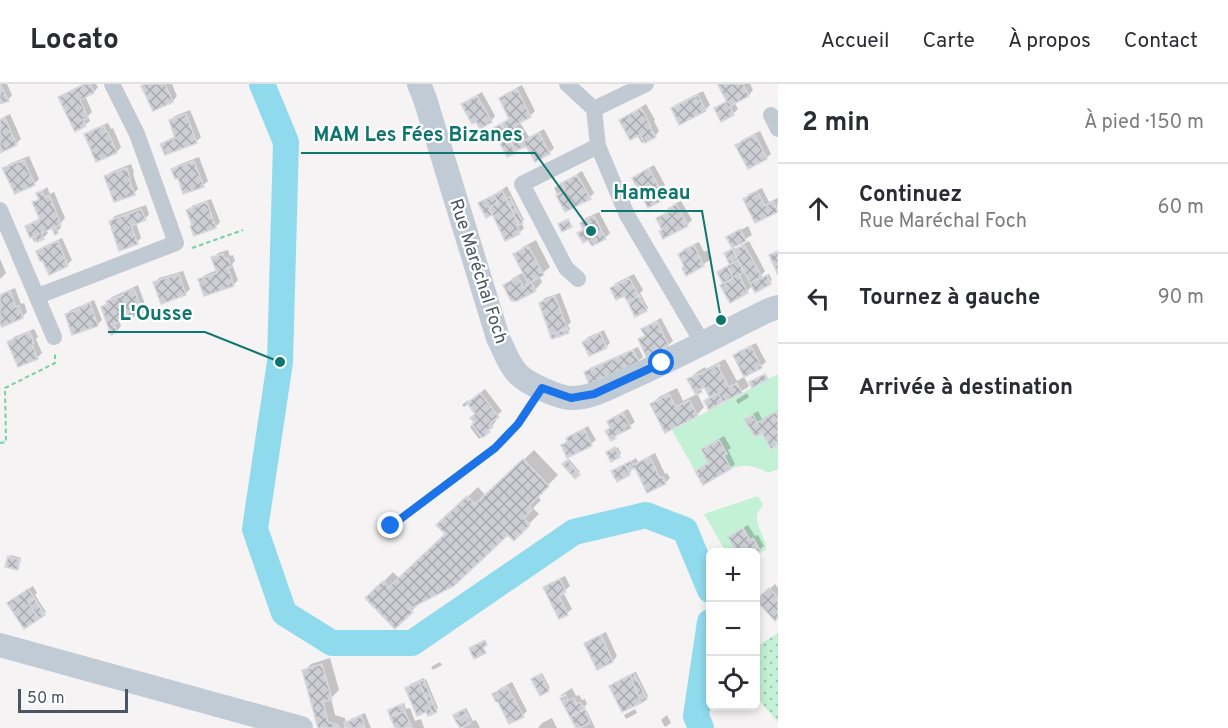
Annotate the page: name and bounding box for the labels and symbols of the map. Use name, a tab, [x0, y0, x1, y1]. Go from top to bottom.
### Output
callout: MAM Les Fées Bizanes	[301, 115, 535, 153]
text: MAM Les Fées Bizanes	[313, 123, 523, 149]
callout: Hameau	[601, 173, 702, 211]
text: Hameau	[613, 181, 691, 207]
street label: Rue Maréchal Foch	[443, 196, 512, 347]
callout: L'Ousse	[108, 294, 205, 332]
text: L'Ousse	[119, 302, 193, 328]
route start	[648, 349, 674, 375]
route end	[377, 512, 403, 538]
scale bar	[18, 686, 128, 714]

